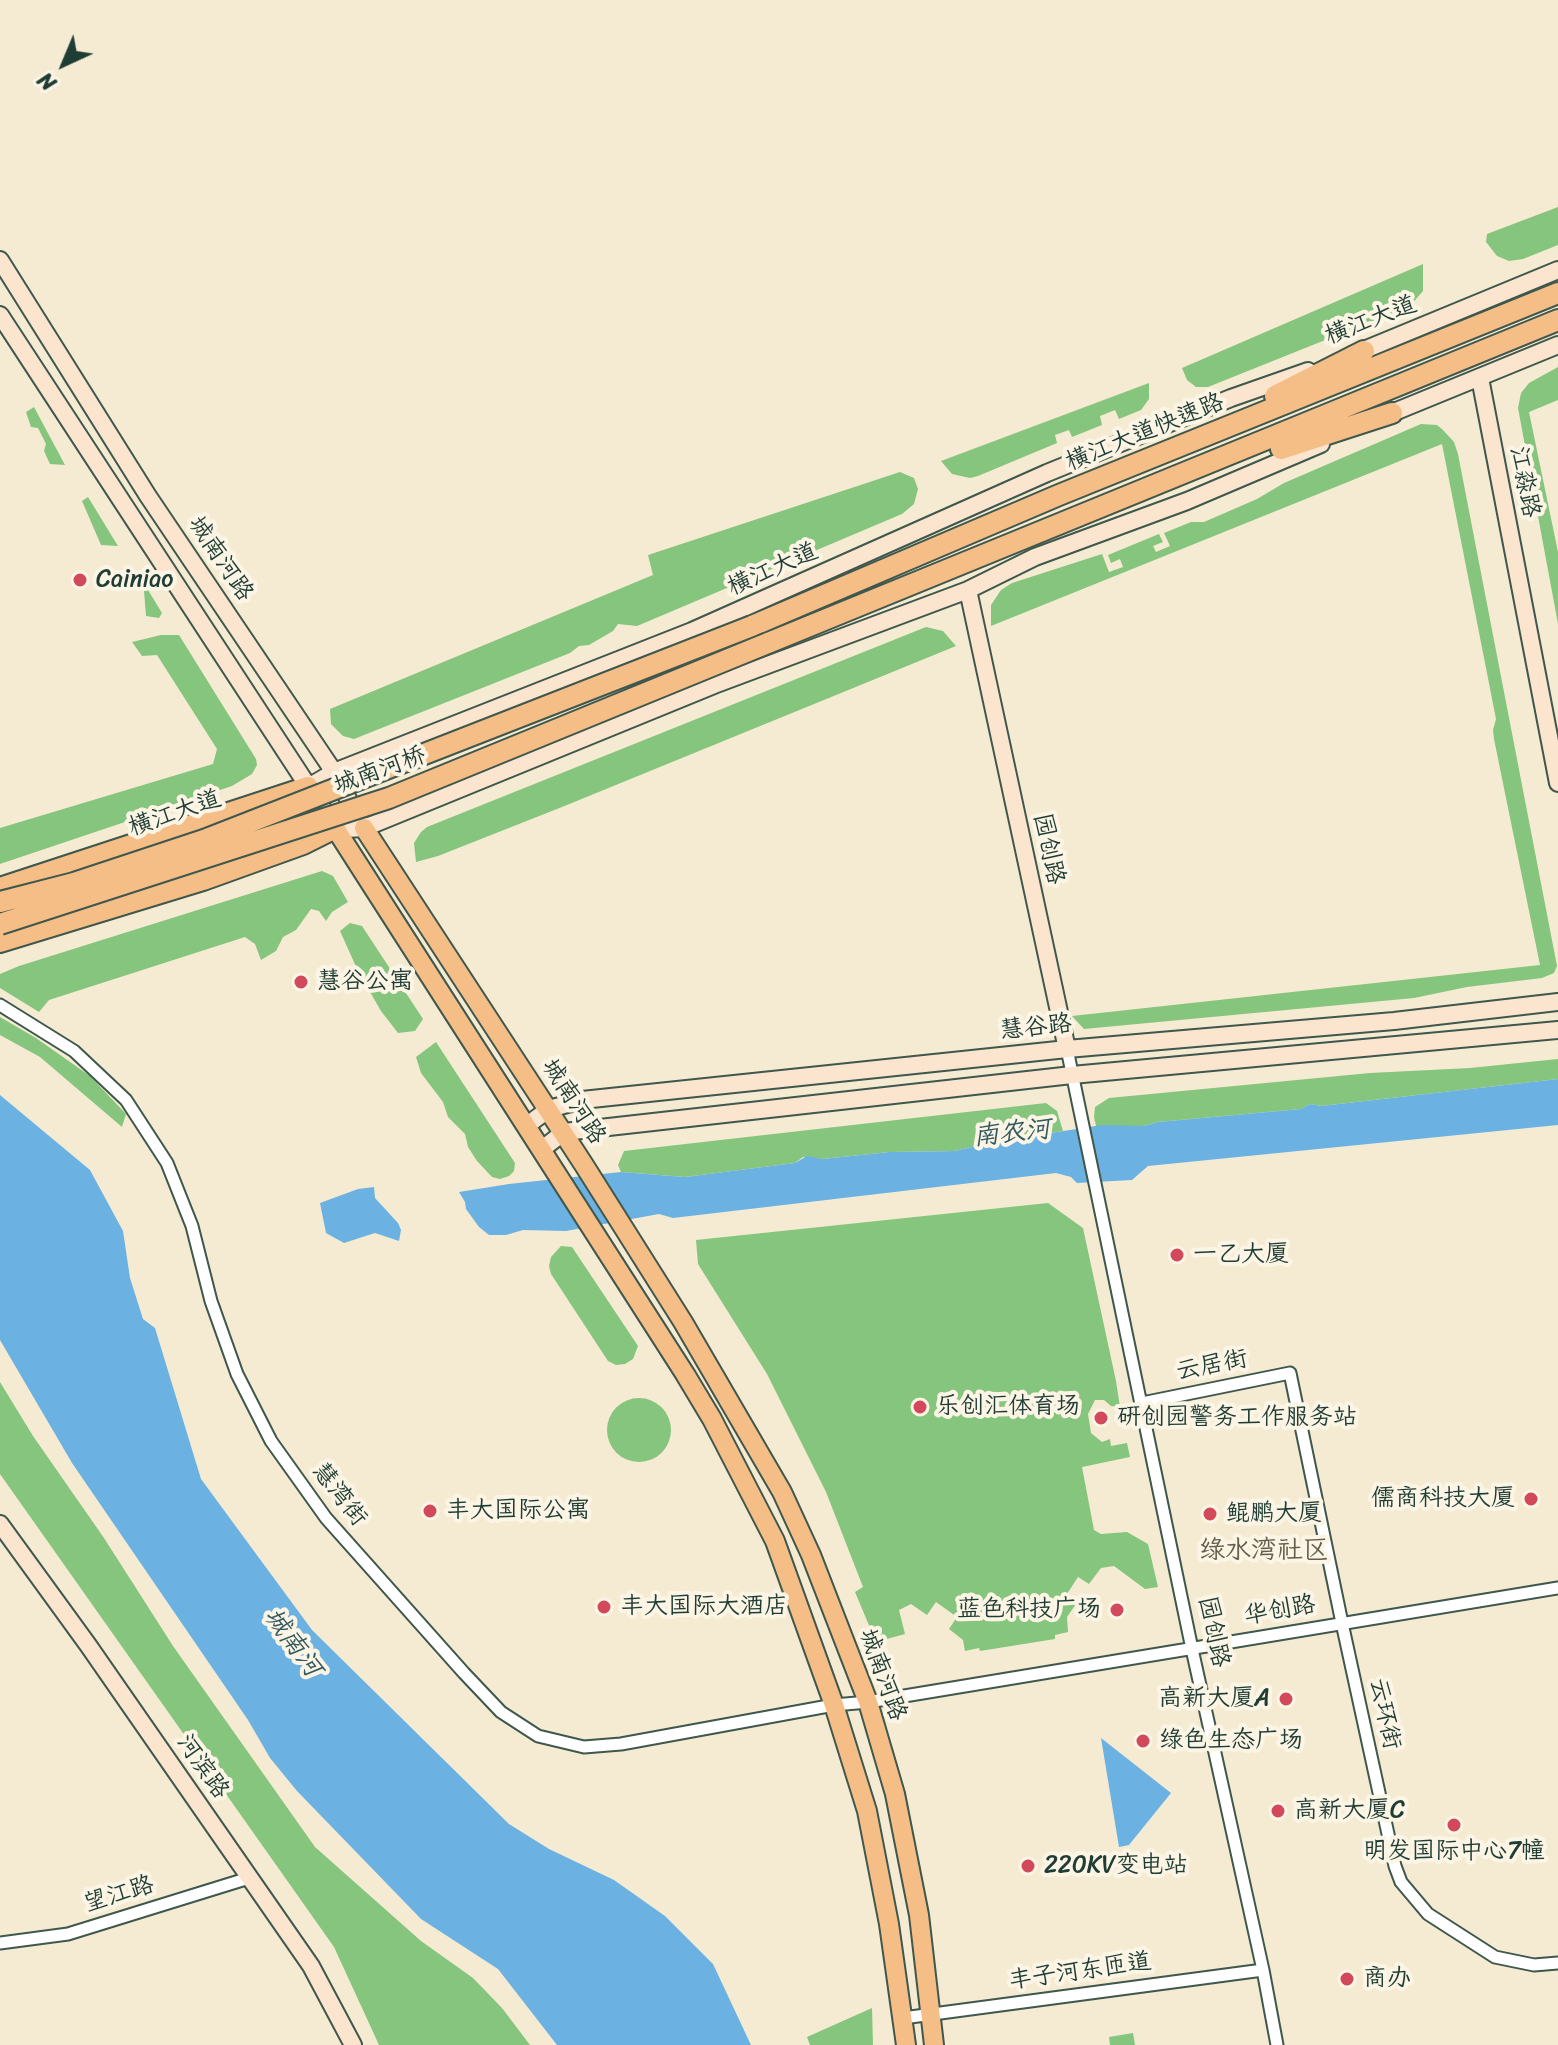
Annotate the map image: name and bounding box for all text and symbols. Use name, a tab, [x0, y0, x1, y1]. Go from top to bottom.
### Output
north arrow	[24, 24, 104, 104]
text: N	[28, 62, 66, 101]
street label: 横江大道	[1321, 290, 1421, 352]
street label: 横江大道快速路	[1062, 388, 1228, 478]
street label: 江淼路	[1503, 444, 1545, 520]
street label: 城南河路	[181, 511, 259, 607]
street label: 横江大道	[723, 537, 823, 603]
place label: Cainiao	[96, 566, 173, 594]
marker: Cainiao	[71, 571, 89, 589]
street label: 城南河桥	[330, 741, 430, 801]
street label: 横江大道	[125, 785, 225, 843]
street label: 园创路	[1026, 811, 1070, 887]
place label: 慧谷公寓	[317, 968, 413, 996]
marker: 慧谷公寓	[292, 973, 310, 991]
street label: 慧谷路	[999, 1010, 1073, 1046]
street label: 城南河路	[535, 1054, 611, 1150]
water label: 南农河	[972, 1114, 1052, 1154]
place label: 一乙大厦	[1193, 1241, 1289, 1269]
marker: 一乙大厦	[1168, 1246, 1186, 1264]
street label: 云居街	[1174, 1345, 1250, 1387]
place label: 乐创汇体育场	[936, 1393, 1080, 1421]
marker: 乐创汇体育场	[911, 1398, 929, 1416]
place label: 研创园警务工作服务站	[1117, 1404, 1357, 1432]
marker: 研创园警务工作服务站	[1092, 1409, 1110, 1427]
street label: 慧湾街	[305, 1458, 373, 1532]
place label: 儒商科技大厦	[1371, 1485, 1515, 1513]
marker: 儒商科技大厦	[1522, 1490, 1540, 1508]
place label: 丰大国际公寓	[446, 1497, 590, 1525]
place label: 鲲鹏大厦	[1226, 1500, 1322, 1528]
marker: 丰大国际公寓	[421, 1502, 439, 1520]
marker: 鲲鹏大厦	[1201, 1505, 1219, 1523]
district label: 绿水湾社区	[1199, 1535, 1329, 1567]
street label: 华创路	[1242, 1591, 1318, 1631]
place label: 丰大国际大酒店	[620, 1593, 788, 1621]
street label: 园创路	[1191, 1594, 1235, 1670]
place label: 蓝色科技广场	[957, 1596, 1101, 1624]
marker: 丰大国际大酒店	[595, 1598, 613, 1616]
marker: 蓝色科技广场	[1108, 1601, 1126, 1619]
water label: 城南河	[256, 1602, 328, 1684]
street label: 城南河路	[852, 1625, 912, 1725]
street label: 云环街	[1362, 1676, 1406, 1752]
place label: 高新大厦A	[1158, 1685, 1270, 1713]
marker: 高新大厦A	[1277, 1690, 1295, 1708]
place label: 绿色生态广场	[1159, 1727, 1303, 1755]
street label: 河滨路	[170, 1729, 234, 1805]
marker: 绿色生态广场	[1134, 1732, 1152, 1750]
place label: 高新大厦C	[1294, 1797, 1405, 1825]
marker: 高新大厦C	[1269, 1802, 1287, 1820]
marker: 明发国际中心7幢	[1445, 1816, 1463, 1834]
place label: 明发国际中心7幢	[1363, 1838, 1545, 1866]
place label: 220KV变电站	[1044, 1852, 1188, 1880]
marker: 220KV变电站	[1019, 1857, 1037, 1875]
street label: 望江路	[80, 1871, 158, 1919]
street label: 丰子河东匝道	[1007, 1948, 1153, 1996]
place label: 商办	[1363, 1965, 1411, 1993]
marker: 商办	[1338, 1970, 1356, 1988]

